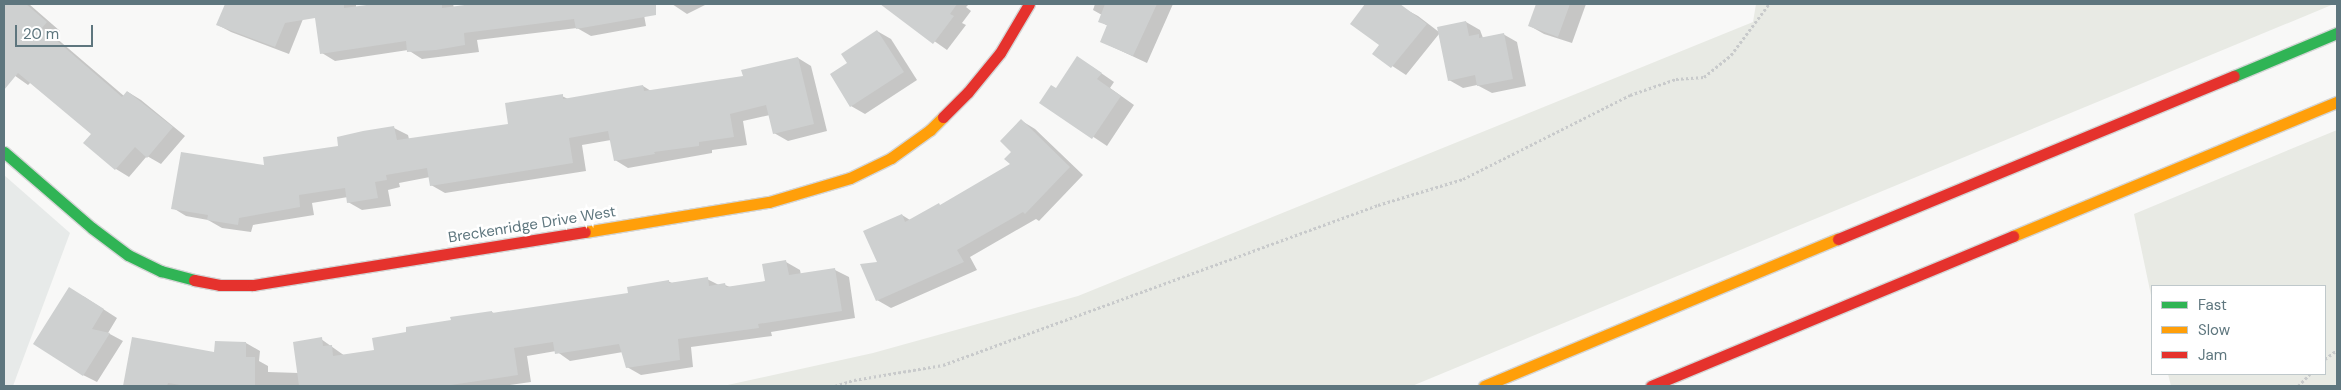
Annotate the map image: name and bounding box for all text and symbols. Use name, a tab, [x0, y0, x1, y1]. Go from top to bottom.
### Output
scale bar	[18, 15, 95, 47]
text: 20 m	[23, 24, 59, 44]
street label: Breckenridge Drive West	[447, 203, 617, 247]
legend	[2151, 285, 2326, 375]
text: Fast	[2198, 295, 2227, 315]
text: Slow	[2198, 320, 2230, 340]
text: Jam	[2198, 345, 2227, 365]

